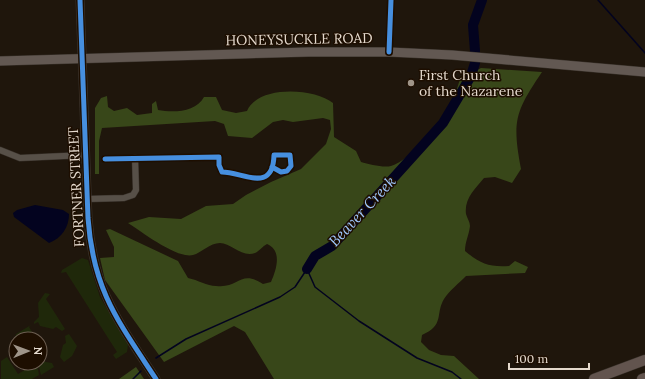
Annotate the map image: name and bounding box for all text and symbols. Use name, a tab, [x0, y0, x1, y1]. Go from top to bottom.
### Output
street label: HONEYSUCKLE ROAD	[225, 29, 373, 49]
place label: First Church of the Nazarene	[419, 66, 523, 100]
marker: First Church of the Nazarene	[406, 78, 416, 88]
street label: FORTNER STREET	[64, 126, 88, 248]
water label: Beaver Creek	[325, 172, 400, 250]
north arrow	[8, 331, 48, 371]
scale bar	[509, 345, 589, 371]
text: N	[31, 346, 45, 356]
text: 100 m	[515, 351, 548, 366]

